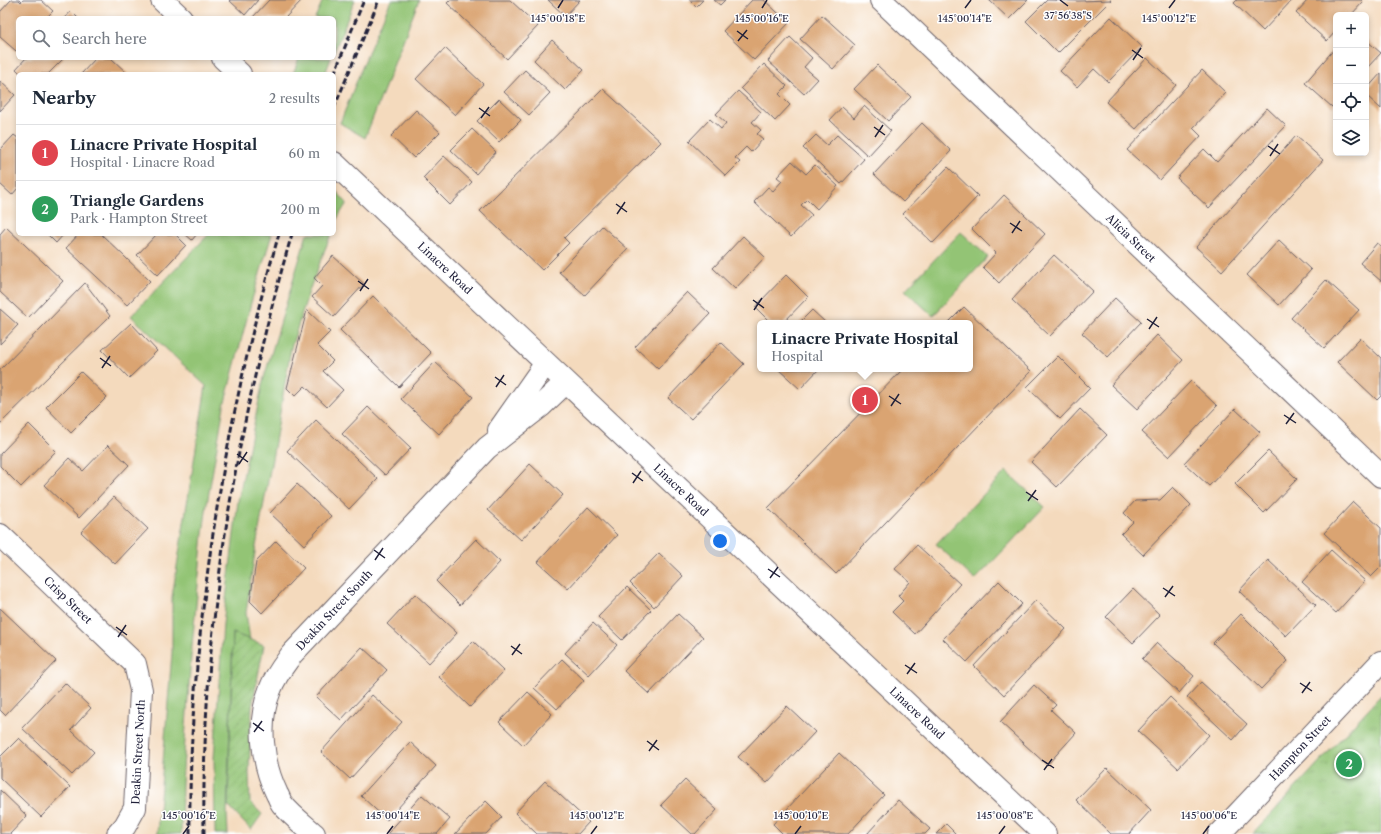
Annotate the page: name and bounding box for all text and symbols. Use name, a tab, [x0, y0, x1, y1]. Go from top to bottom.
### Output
text: 37°56'38"S	[1044, 9, 1092, 22]
text: 145°00'18"E	[531, 12, 585, 25]
text: 145°00'16"E	[735, 12, 789, 25]
text: 145°00'14"E	[938, 12, 992, 25]
text: 145°00'12"E	[1142, 12, 1196, 25]
map controls	[1333, 12, 1369, 156]
button: +	[1333, 12, 1369, 48]
search box	[16, 16, 336, 60]
icon: search	[30, 27, 52, 49]
text: Search here	[62, 29, 147, 48]
button: −	[1333, 48, 1369, 84]
button: locate	[1333, 84, 1369, 120]
text: Nearby	[32, 88, 96, 108]
text: 2 results	[269, 90, 320, 106]
button: layers	[1333, 120, 1369, 156]
text: Linacre Private Hospital	[70, 135, 257, 154]
text: 1	[42, 145, 48, 161]
text: 60 m	[289, 145, 320, 161]
text: Hospital · Linacre Road	[70, 154, 215, 170]
text: Triangle Gardens	[70, 191, 204, 210]
text: 2	[41, 201, 49, 217]
text: 200 m	[280, 201, 320, 217]
text: Park · Hampton Street	[70, 210, 208, 226]
street label: Alicia Street	[1103, 210, 1159, 265]
street label: Linacre Road	[415, 239, 476, 297]
popup	[757, 320, 973, 372]
text: Linacre Private Hospital	[771, 329, 959, 348]
text: Hospital	[771, 348, 823, 364]
pin: 1	[852, 385, 878, 415]
street label: Linacre Road	[651, 461, 712, 519]
your location	[710, 531, 730, 551]
street label: Deakin Street South	[293, 567, 375, 653]
street label: Crisp Street	[41, 573, 95, 627]
street label: Linacre Road	[887, 684, 948, 742]
street label: Deakin Street North	[128, 699, 148, 805]
street label: Hampton Street	[1266, 713, 1334, 783]
pin: 2	[1336, 749, 1362, 779]
text: 145°00'16"E	[162, 809, 216, 822]
text: 145°00'14"E	[366, 809, 420, 822]
text: 145°00'12"E	[570, 809, 624, 822]
text: 145°00'10"E	[774, 809, 828, 822]
text: 145°00'08"E	[977, 809, 1033, 822]
text: 145°00'06"E	[1181, 809, 1237, 822]

